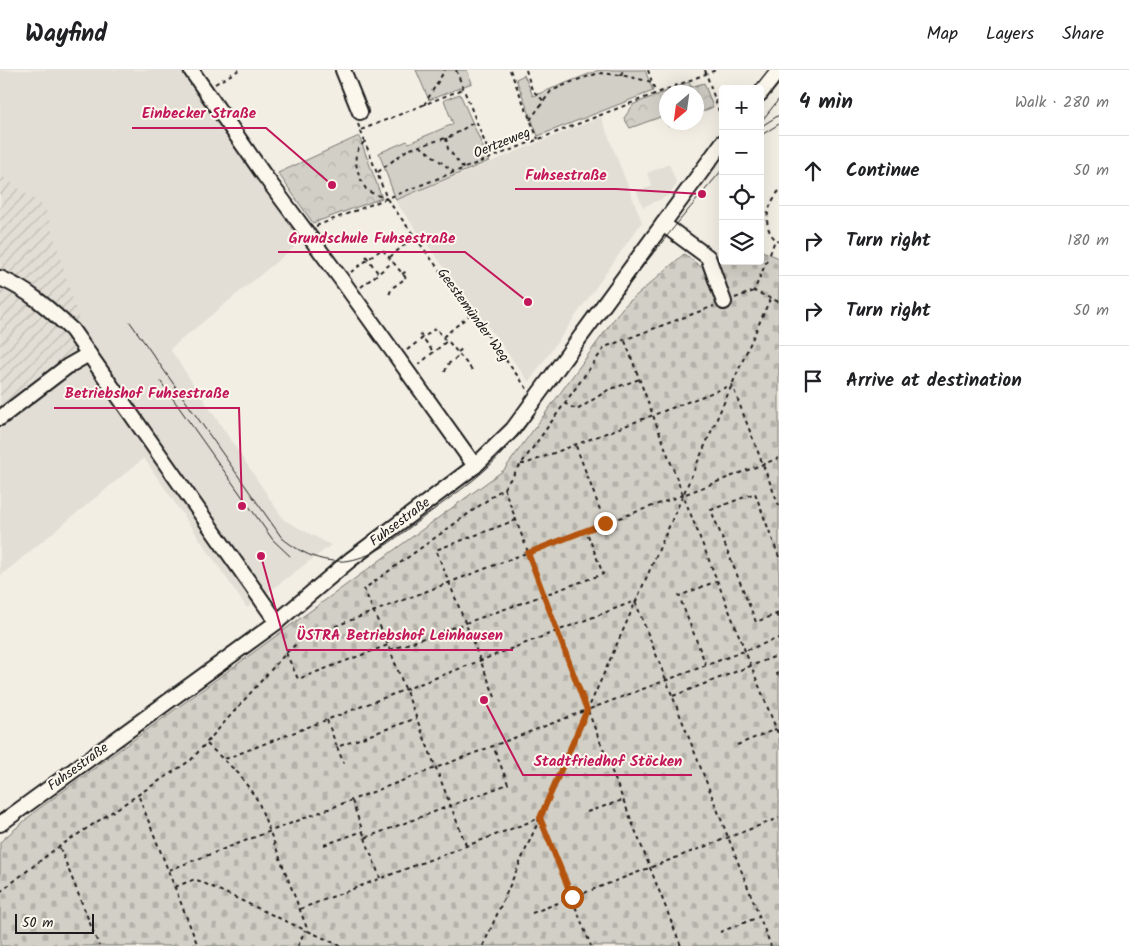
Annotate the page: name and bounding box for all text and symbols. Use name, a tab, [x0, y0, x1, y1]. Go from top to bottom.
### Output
text: Wayfind	[25, 15, 107, 54]
text: Map	[927, 20, 958, 49]
text: Layers	[986, 20, 1034, 49]
text: Share	[1062, 20, 1104, 49]
north arrow	[659, 85, 704, 130]
map controls	[719, 85, 764, 265]
button: +	[719, 85, 764, 130]
text: 4 min	[799, 86, 853, 119]
text: Walk · 280 m	[1015, 90, 1109, 115]
callout: Einbecker Straße	[132, 98, 266, 128]
text: Einbecker Straße	[142, 102, 257, 126]
street label: Oertzeweg	[470, 122, 534, 164]
button: −	[719, 130, 764, 175]
text: Continue	[846, 156, 919, 186]
icon: ahead	[799, 157, 827, 185]
text: 50 m	[1073, 158, 1109, 183]
callout: Fuhsestraße	[515, 159, 616, 189]
text: Fuhsestraße	[525, 164, 607, 188]
button: locate	[719, 175, 764, 220]
button: layers	[719, 220, 764, 265]
callout: Grundschule Fuhsestraße	[278, 222, 465, 252]
text: Turn right	[846, 226, 931, 256]
text: Grundschule Fuhsestraße	[289, 227, 456, 251]
icon: right	[799, 227, 827, 255]
text: 180 m	[1067, 228, 1109, 253]
street label: Geestemünder Weg	[431, 263, 515, 367]
text: Turn right	[846, 296, 931, 326]
icon: right	[799, 297, 827, 325]
text: 50 m	[1073, 298, 1109, 323]
text: Arrive at destination	[846, 366, 1022, 396]
icon: arrive	[799, 367, 827, 395]
callout: Betriebshof Fuhsestraße	[54, 378, 239, 408]
text: Betriebshof Fuhsestraße	[65, 382, 230, 406]
street label: Fuhsestraße	[365, 491, 435, 552]
route end	[594, 512, 617, 535]
callout: ÜSTRA Betriebshof Leinhausen	[287, 620, 513, 650]
text: ÜSTRA Betriebshof Leinhausen	[297, 624, 503, 648]
street label: Fuhsestraße	[43, 737, 114, 797]
callout: Stadtfriedhof Stöcken	[523, 745, 692, 775]
text: Stadtfriedhof Stöcken	[534, 750, 682, 774]
route start	[561, 886, 584, 909]
scale bar	[15, 911, 94, 934]
text: 50 m	[22, 912, 53, 934]

